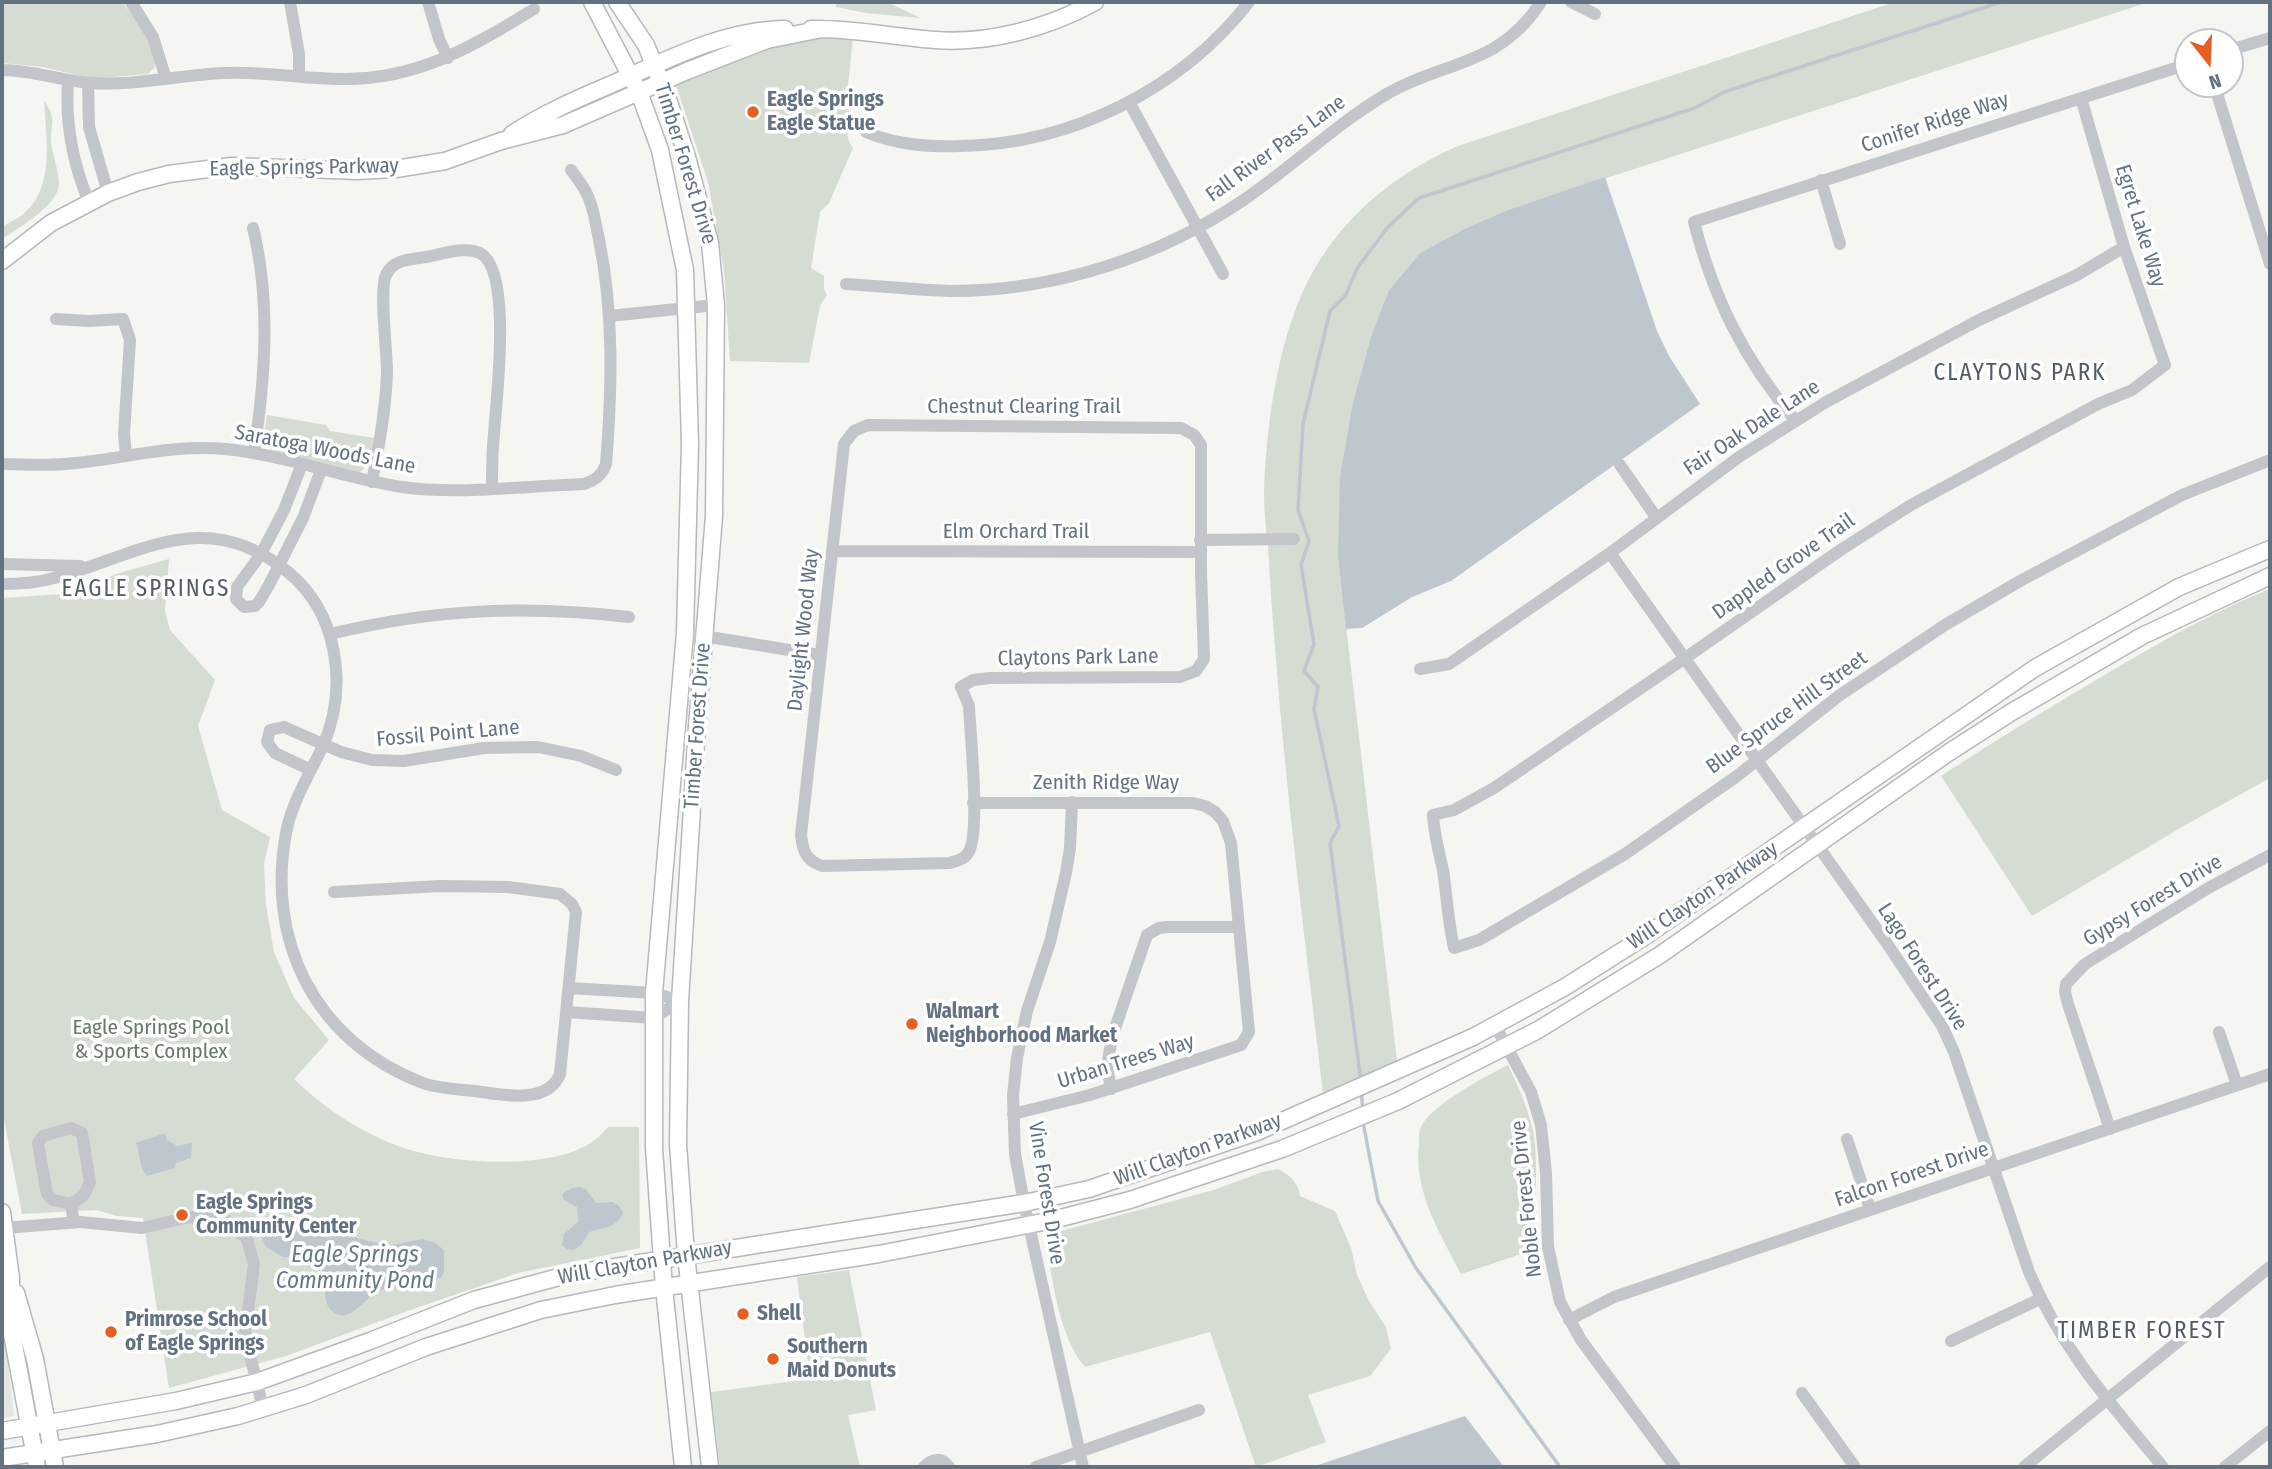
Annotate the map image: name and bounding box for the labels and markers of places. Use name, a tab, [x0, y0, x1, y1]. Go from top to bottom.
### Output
place label: Eagle Springs Eagle Statue	[767, 87, 884, 137]
marker: Eagle Springs Eagle Statue	[745, 104, 761, 120]
place label: Walmart Neighborhood Market	[926, 999, 1117, 1049]
marker: Walmart Neighborhood Market	[904, 1016, 920, 1032]
place label: Eagle Springs Community Center	[196, 1190, 356, 1240]
marker: Eagle Springs Community Center	[174, 1207, 190, 1223]
place label: Shell	[757, 1301, 801, 1327]
marker: Shell	[735, 1306, 751, 1322]
place label: Primrose School of Eagle Springs	[125, 1307, 267, 1357]
marker: Primrose School of Eagle Springs	[103, 1324, 119, 1340]
place label: Southern Maid Donuts	[787, 1334, 896, 1384]
marker: Southern Maid Donuts	[765, 1351, 781, 1367]

